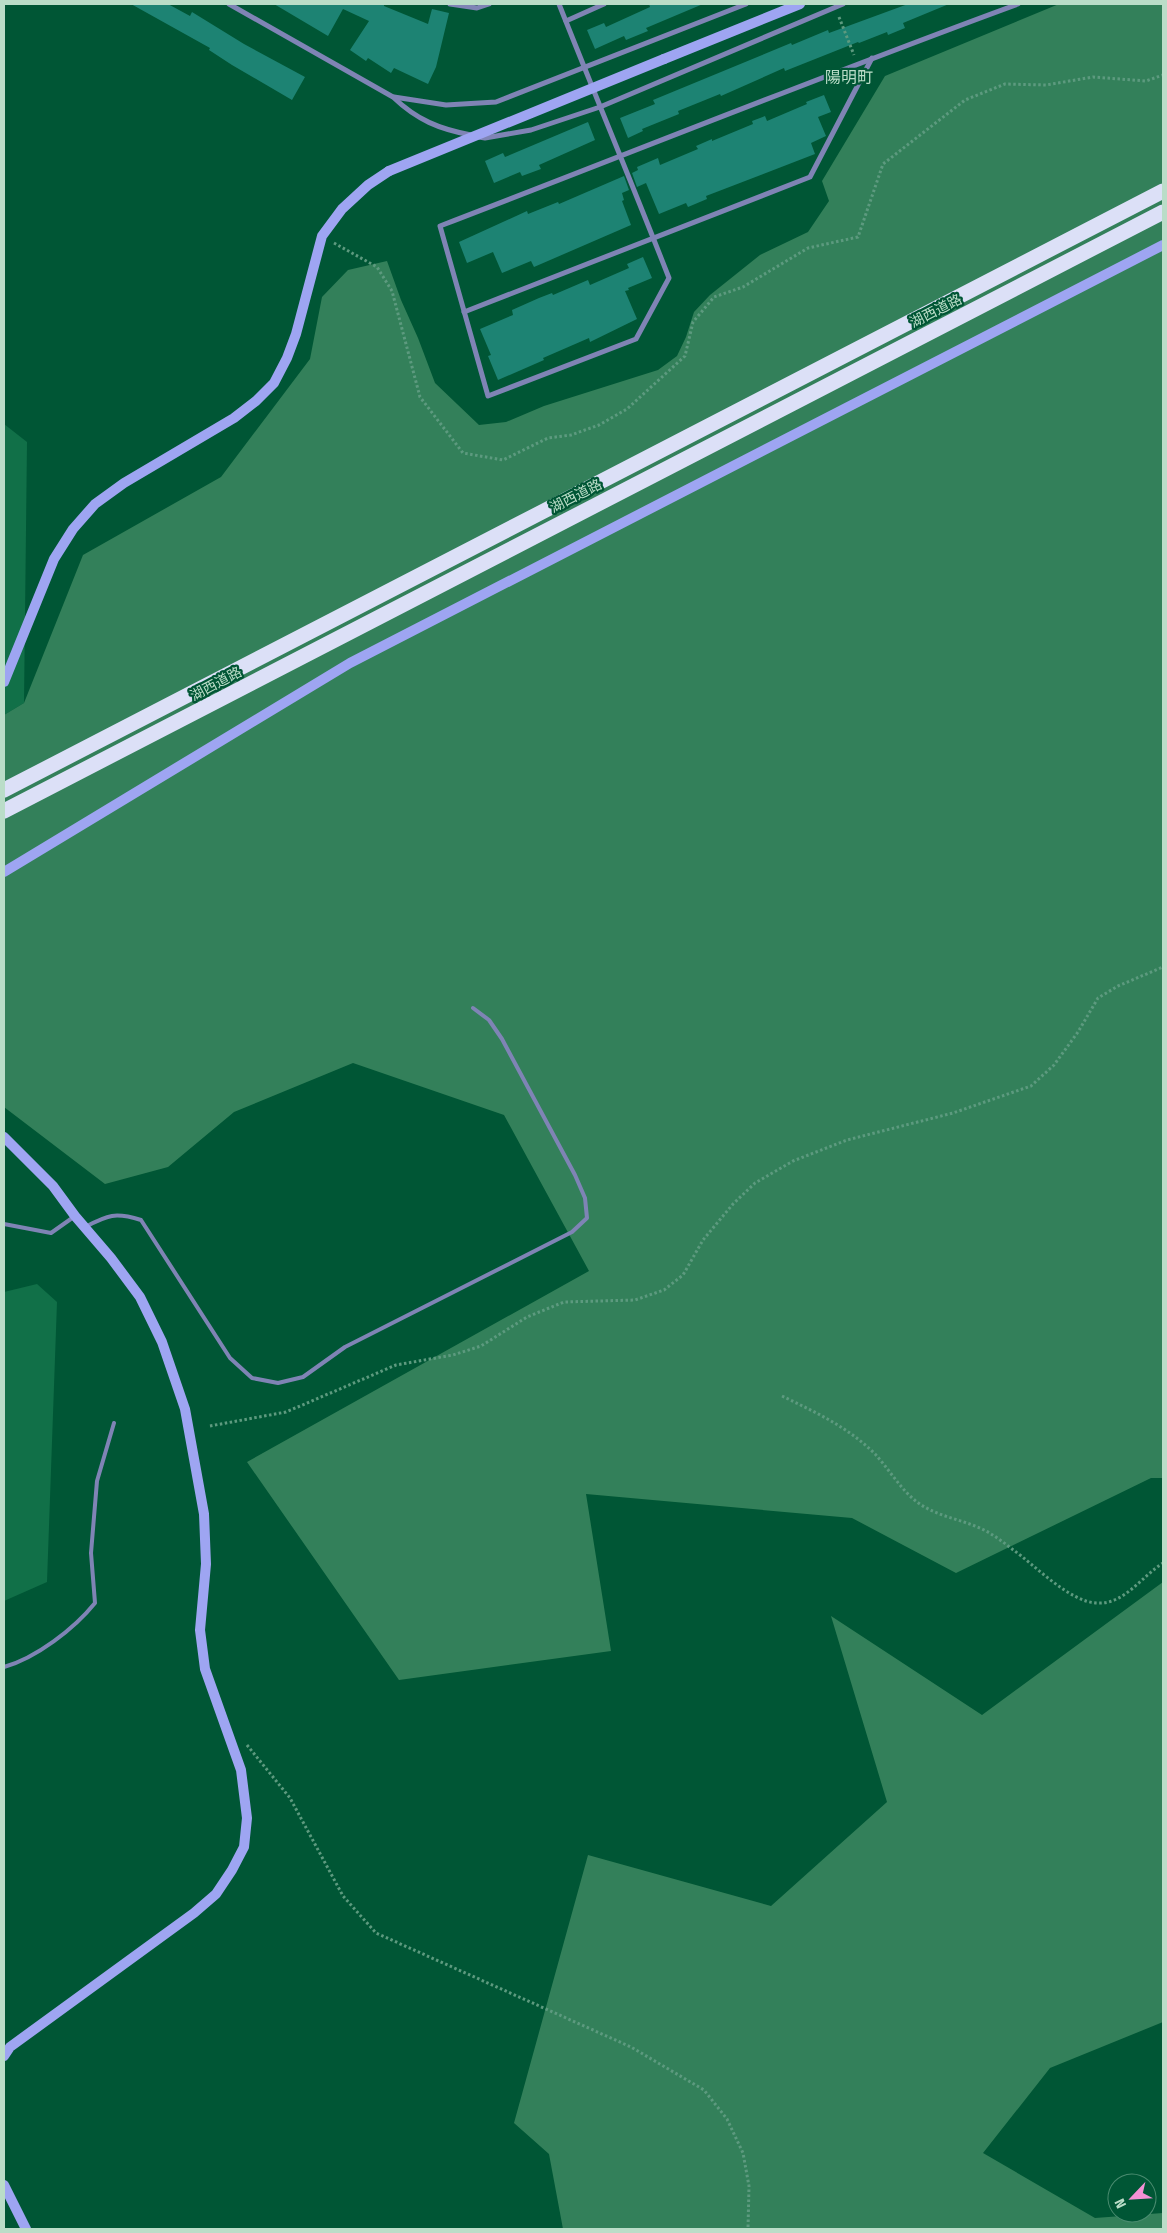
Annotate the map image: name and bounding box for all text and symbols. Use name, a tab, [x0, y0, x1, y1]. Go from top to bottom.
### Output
district label: 陽明町	[825, 68, 873, 87]
street label: 湖西道路	[907, 291, 965, 331]
street label: 湖西道路	[547, 476, 605, 516]
street label: 湖西道路	[187, 663, 245, 705]
north arrow	[1107, 2173, 1157, 2223]
text: N	[1111, 2196, 1130, 2211]

